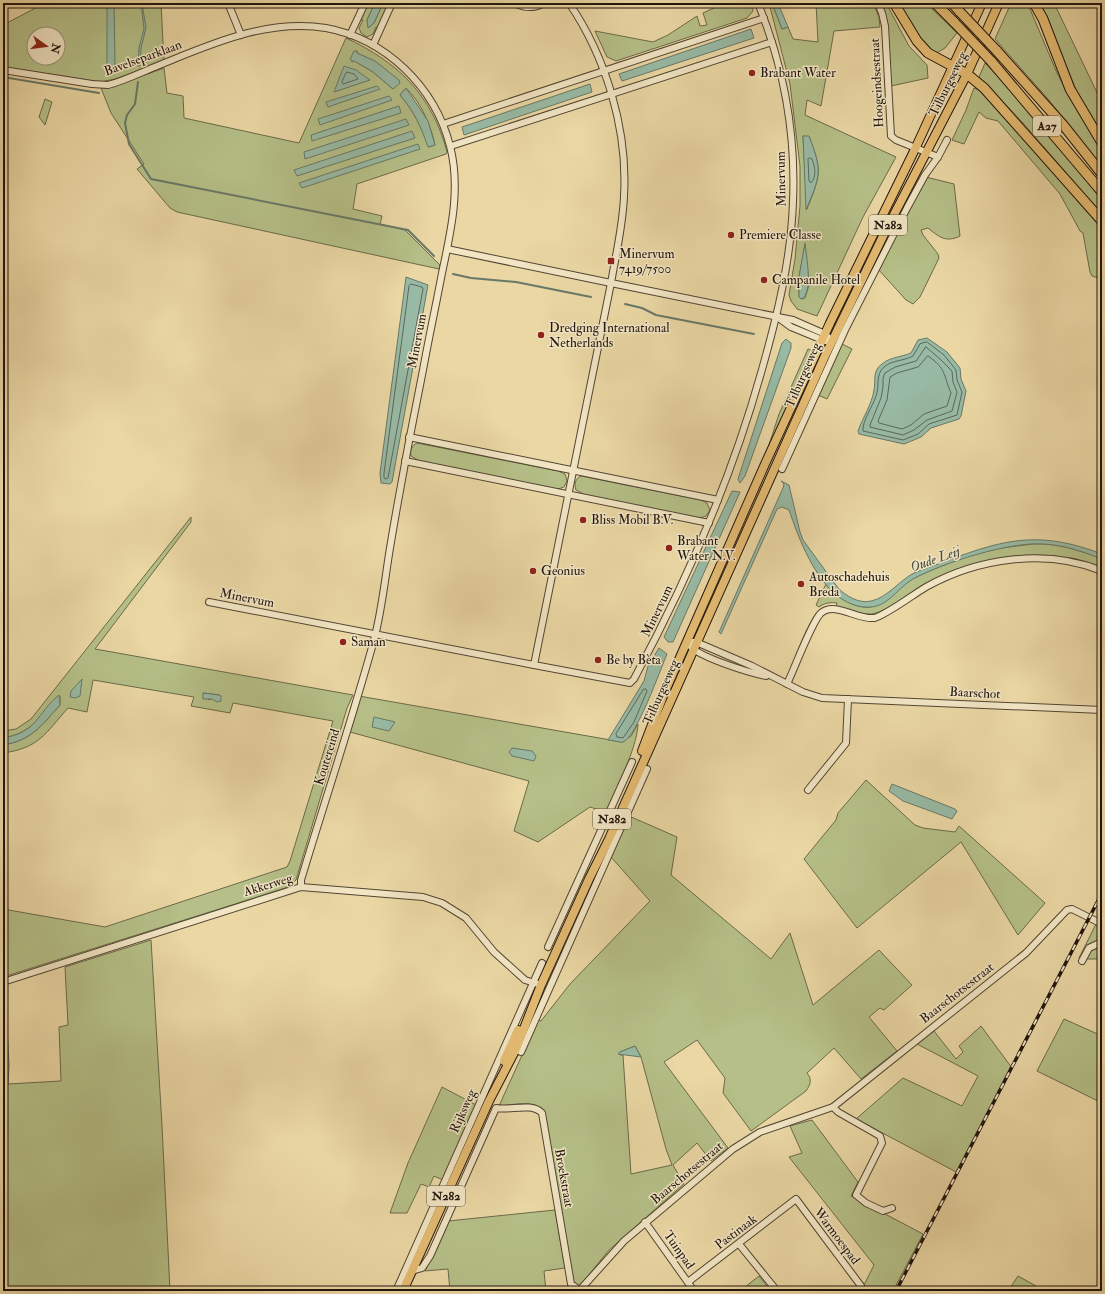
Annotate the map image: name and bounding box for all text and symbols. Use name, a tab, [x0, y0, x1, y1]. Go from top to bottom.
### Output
north arrow	[26, 26, 66, 66]
street label: Bavelseparklaan	[102, 36, 185, 80]
street label: Hoogeindsestraat	[867, 38, 887, 128]
text: N	[47, 41, 63, 56]
street label: Tilburgseweg	[925, 48, 971, 119]
place label: Brabant Water	[760, 65, 836, 81]
marker: Brabant Water	[747, 68, 757, 78]
road number: A27	[1033, 116, 1061, 136]
street label: Minervum	[773, 151, 789, 207]
road number: N282	[869, 215, 907, 235]
place label: Premiere Classe	[739, 227, 822, 243]
marker: Premiere Classe	[726, 230, 736, 240]
place label: Minervum 7419/7500	[619, 246, 675, 277]
marker: Minervum 7419/7500	[606, 256, 616, 266]
place label: Campanile Hotel	[772, 272, 861, 289]
marker: Campanile Hotel	[759, 275, 769, 285]
street label: Minervum	[404, 312, 430, 370]
place label: Dredging International Netherlands	[549, 320, 670, 351]
marker: Dredging International Netherlands	[536, 330, 546, 340]
street label: Tilburgseweg	[781, 339, 825, 410]
place label: Bliss Mobil B.V.	[591, 512, 673, 528]
marker: Bliss Mobil B.V.	[578, 515, 588, 525]
place label: Brabant Water N.V.	[676, 533, 735, 564]
water label: Oude Leij	[908, 542, 964, 576]
marker: Brabant Water N.V.	[664, 543, 674, 553]
place label: Geonius	[541, 563, 585, 579]
marker: Geonius	[528, 566, 538, 576]
place label: Autoschadehuis Breda	[808, 569, 890, 600]
marker: Autoschadehuis Breda	[796, 579, 806, 589]
street label: Minervum	[638, 583, 676, 639]
street label: Minervum	[218, 585, 276, 611]
place label: Saman	[351, 634, 386, 650]
marker: Saman	[338, 637, 348, 647]
place label: Be by Bèta	[606, 652, 662, 669]
marker: Be by Bèta	[593, 655, 603, 665]
street label: Tilburgseweg	[639, 656, 683, 727]
street label: Baarschot	[949, 684, 1001, 702]
street label: Koutereind	[311, 726, 343, 787]
road number: N282	[593, 809, 631, 829]
street label: Akkerweg	[241, 870, 295, 900]
street label: Baarschotsestraat	[917, 959, 997, 1027]
street label: Rijksweg	[446, 1086, 480, 1135]
street label: Baarschotsestraat	[648, 1138, 726, 1208]
street label: Broekstraat	[551, 1147, 577, 1209]
road number: N282	[427, 1186, 465, 1206]
street label: Warmoespad	[809, 1204, 864, 1269]
street label: Pastinaak	[712, 1211, 761, 1253]
street label: Tuinpad	[659, 1228, 698, 1273]

